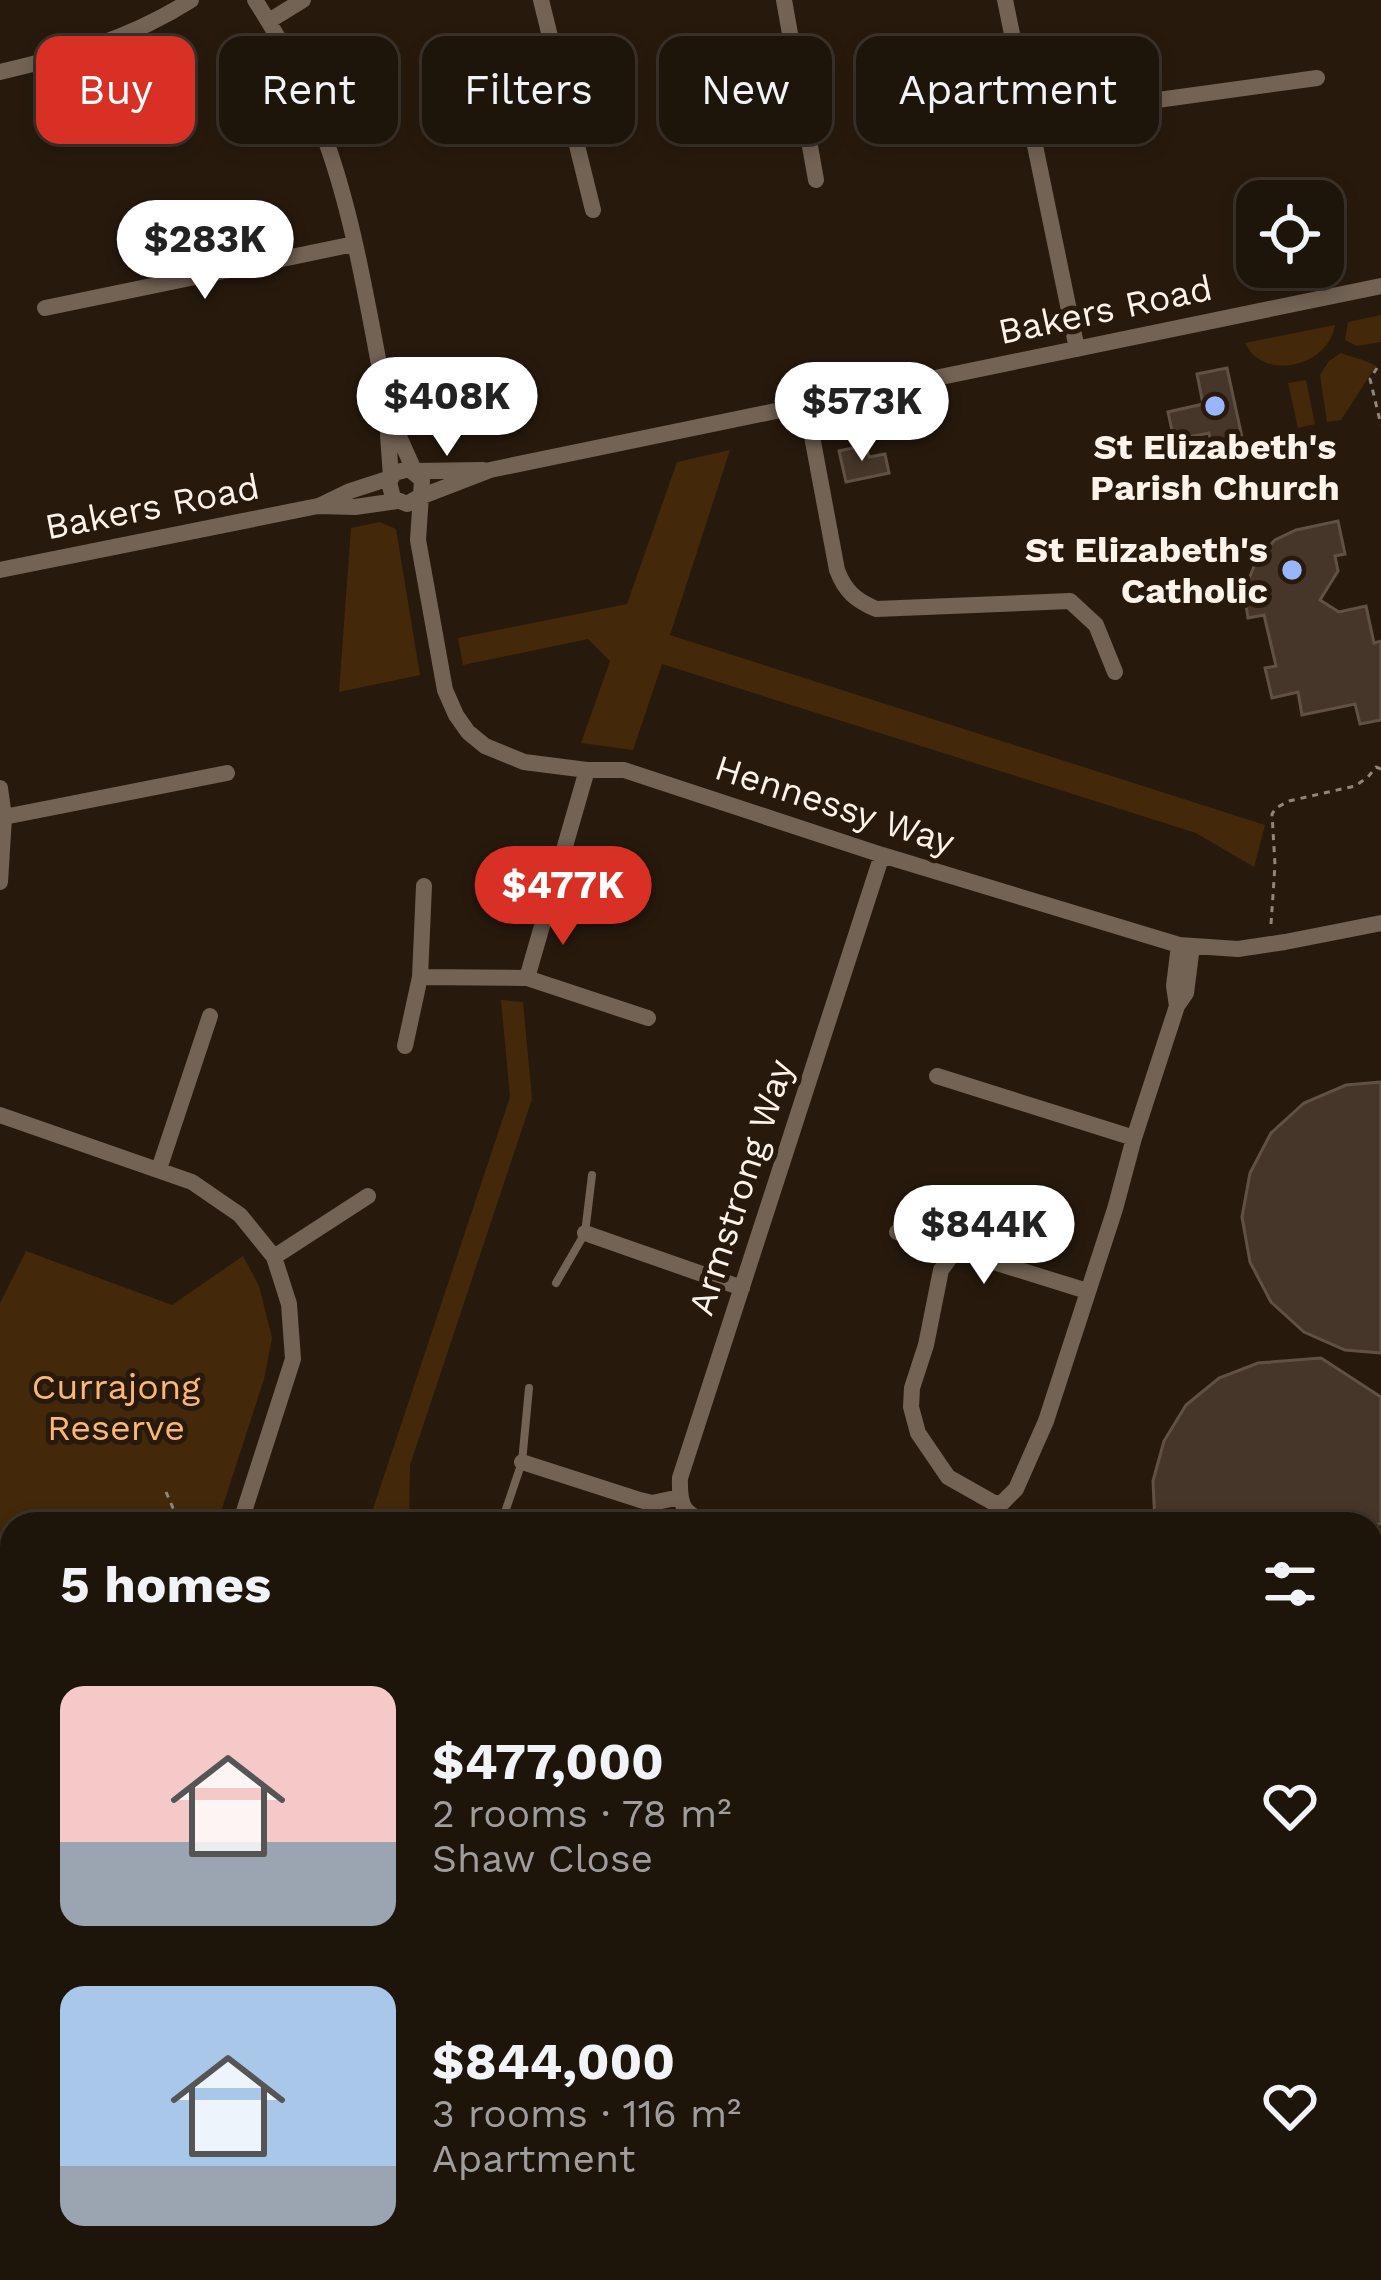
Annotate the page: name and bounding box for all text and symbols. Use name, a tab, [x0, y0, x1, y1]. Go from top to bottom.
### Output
chip: Buy	[36, 36, 195, 144]
chip: Rent	[219, 36, 398, 144]
chip: Filters	[422, 36, 635, 144]
chip: New	[659, 36, 832, 144]
chip: Apartment	[856, 36, 1159, 144]
map controls	[1236, 180, 1344, 288]
button: locate	[1236, 180, 1344, 288]
pin: $283K	[121, 200, 289, 302]
text: $283K	[144, 216, 266, 261]
street label: Bakers Road	[994, 267, 1216, 353]
pin: $408K	[363, 357, 531, 459]
pin: $573K	[778, 362, 946, 464]
text: $408K	[384, 373, 510, 418]
text: $573K	[802, 378, 922, 423]
marker: St Elizabeth's Parish Church	[1202, 393, 1228, 419]
place label: St Elizabeth's Parish Church	[1090, 426, 1340, 509]
street label: Bakers Road	[41, 466, 263, 548]
place label: St Elizabeth's Catholic	[1025, 529, 1268, 612]
marker: St Elizabeth's Catholic	[1279, 557, 1305, 583]
street label: Hennessy Way	[710, 746, 960, 864]
pin: $477K	[479, 846, 647, 948]
text: $477K	[502, 862, 624, 907]
street label: Armstrong Way	[680, 1054, 802, 1320]
pin: $844K	[900, 1185, 1068, 1287]
text: $844K	[921, 1201, 1047, 1246]
park label: Currajong Reserve	[32, 1366, 201, 1449]
icon: filters	[1257, 1551, 1323, 1617]
text: 5 homes	[60, 1555, 271, 1614]
text: $477,000	[432, 1732, 664, 1791]
icon: home	[156, 1734, 300, 1878]
icon: heart	[1257, 1773, 1323, 1839]
text: 2 rooms · 78 m²	[432, 1791, 732, 1836]
text: Shaw Close	[432, 1836, 653, 1881]
text: $844,000	[432, 2032, 675, 2091]
icon: home	[156, 2034, 300, 2178]
icon: heart	[1257, 2073, 1323, 2139]
text: 3 rooms · 116 m²	[432, 2091, 741, 2136]
text: Apartment	[432, 2136, 635, 2181]

